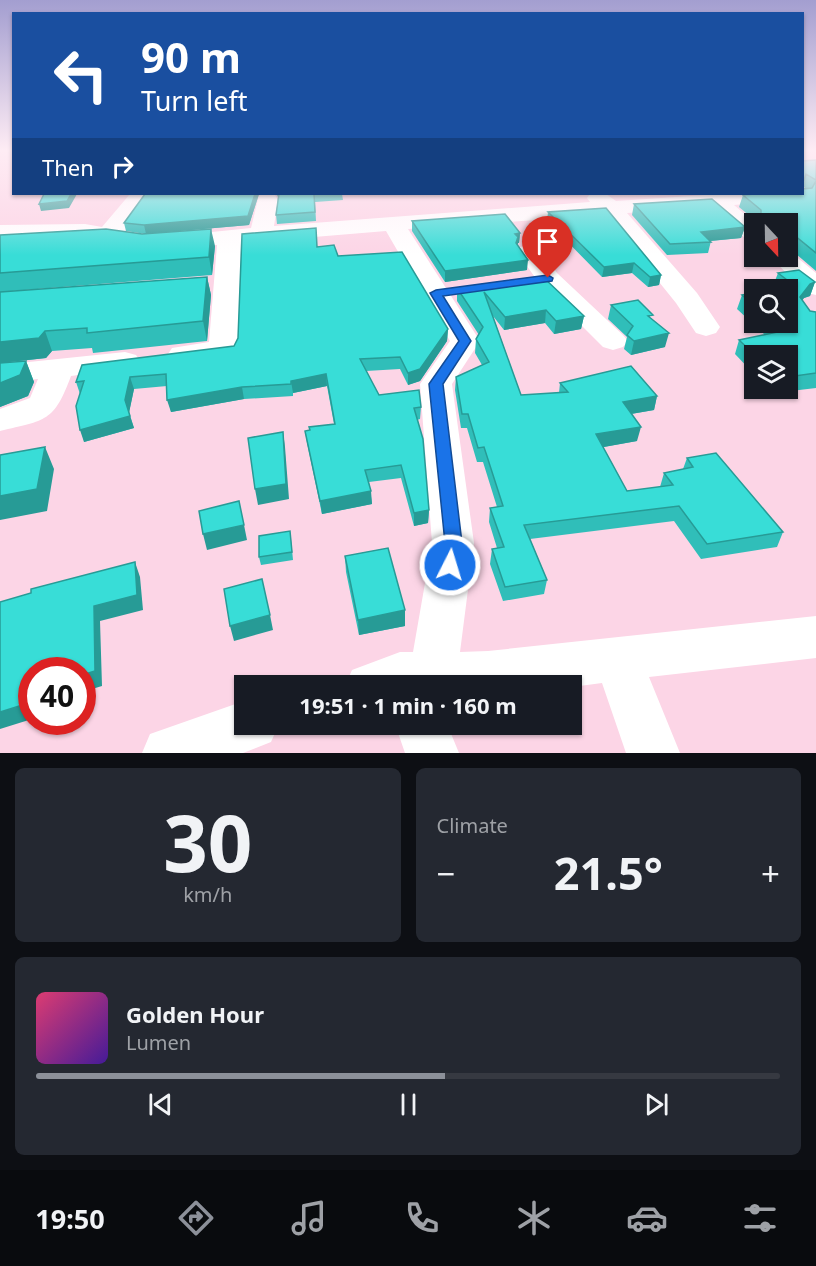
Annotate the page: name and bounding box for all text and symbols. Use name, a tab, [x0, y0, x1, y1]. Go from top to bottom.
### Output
text: 90 m	[141, 28, 241, 85]
icon: left	[42, 36, 120, 114]
text: Turn left	[141, 82, 247, 119]
icon: right	[106, 150, 139, 183]
text: Then	[42, 152, 94, 182]
north arrow	[744, 213, 798, 267]
map controls	[744, 213, 798, 399]
pin	[522, 216, 573, 278]
icon: arrive	[531, 225, 564, 258]
button: search	[744, 279, 798, 333]
button: layers	[744, 345, 798, 399]
position arrow	[418, 533, 482, 597]
speed limit sign: 40	[18, 657, 96, 735]
text: 19:51 · 1 min · 160 m	[299, 690, 517, 720]
text: 30	[163, 789, 252, 895]
text: Climate	[437, 812, 508, 839]
text: 21.5°	[554, 842, 663, 903]
text: −	[437, 851, 455, 896]
text: +	[761, 851, 780, 896]
text: km/h	[183, 881, 232, 908]
text: Golden Hour	[126, 999, 264, 1029]
text: Lumen	[126, 1029, 191, 1056]
icon: previous	[144, 1088, 177, 1121]
icon: pause	[392, 1088, 425, 1121]
icon: next	[640, 1088, 673, 1121]
icon: directions	[175, 1197, 217, 1239]
icon: music	[288, 1197, 330, 1239]
icon: phone	[401, 1197, 443, 1239]
icon: climate	[513, 1197, 555, 1239]
icon: car	[626, 1197, 668, 1239]
icon: filters	[739, 1197, 781, 1239]
text: 19:50	[35, 1200, 105, 1237]

